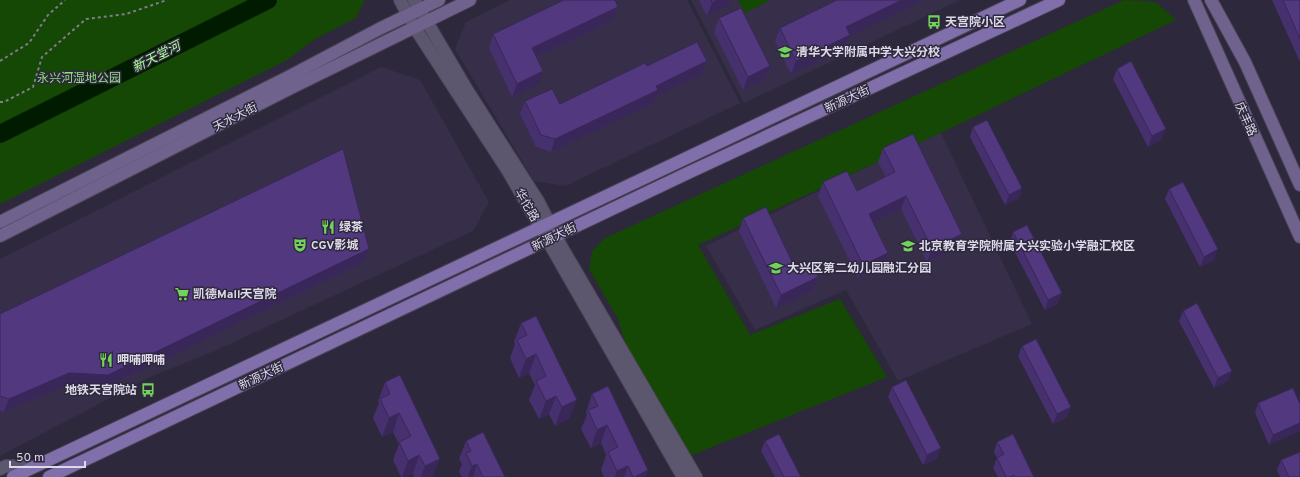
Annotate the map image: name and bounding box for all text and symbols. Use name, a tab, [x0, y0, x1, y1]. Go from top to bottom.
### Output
bus stop icon: 天宫院小区	[926, 14, 942, 30]
place label: 天宫院小区	[945, 15, 1005, 31]
water label: 新天堂河	[130, 37, 186, 77]
school or university icon: 清华大学附属中学大兴分校	[777, 44, 793, 60]
place label: 清华大学附属中学大兴分校	[796, 45, 940, 61]
park label: 永兴河湿地公园	[37, 71, 121, 87]
street label: 新源大街	[822, 83, 873, 117]
street label: 天水大街	[210, 100, 260, 136]
street label: 庆丰路	[1230, 100, 1260, 139]
street label: 华佗路	[510, 186, 542, 225]
restaurant icon: 绿茶	[320, 219, 336, 235]
place label: 绿茶	[339, 220, 363, 236]
street label: 新源大街	[529, 220, 580, 256]
theatre icon: CGV影城	[292, 237, 308, 253]
place label: CGV影城	[311, 238, 358, 254]
school or university icon: 北京教育学院附属大兴实验小学融汇校区	[900, 238, 916, 254]
place label: 北京教育学院附属大兴实验小学融汇校区	[919, 239, 1135, 255]
school or university icon: 大兴区第二幼儿园融汇分园	[768, 260, 784, 276]
place label: 大兴区第二幼儿园融汇分园	[787, 261, 931, 277]
supermarket icon: 凯德Mall·天宫院	[174, 286, 190, 302]
place label: 凯德Mall·天宫院	[193, 287, 276, 303]
restaurant icon: 呷哺呷哺	[98, 352, 114, 368]
place label: 呷哺呷哺	[117, 353, 165, 369]
street label: 新源大街	[236, 360, 287, 394]
bus stop icon: 地铁天宫院站	[140, 382, 156, 398]
place label: 地铁天宫院站	[65, 383, 137, 399]
scale bar	[10, 443, 85, 469]
text: 50 m	[16, 450, 44, 466]

